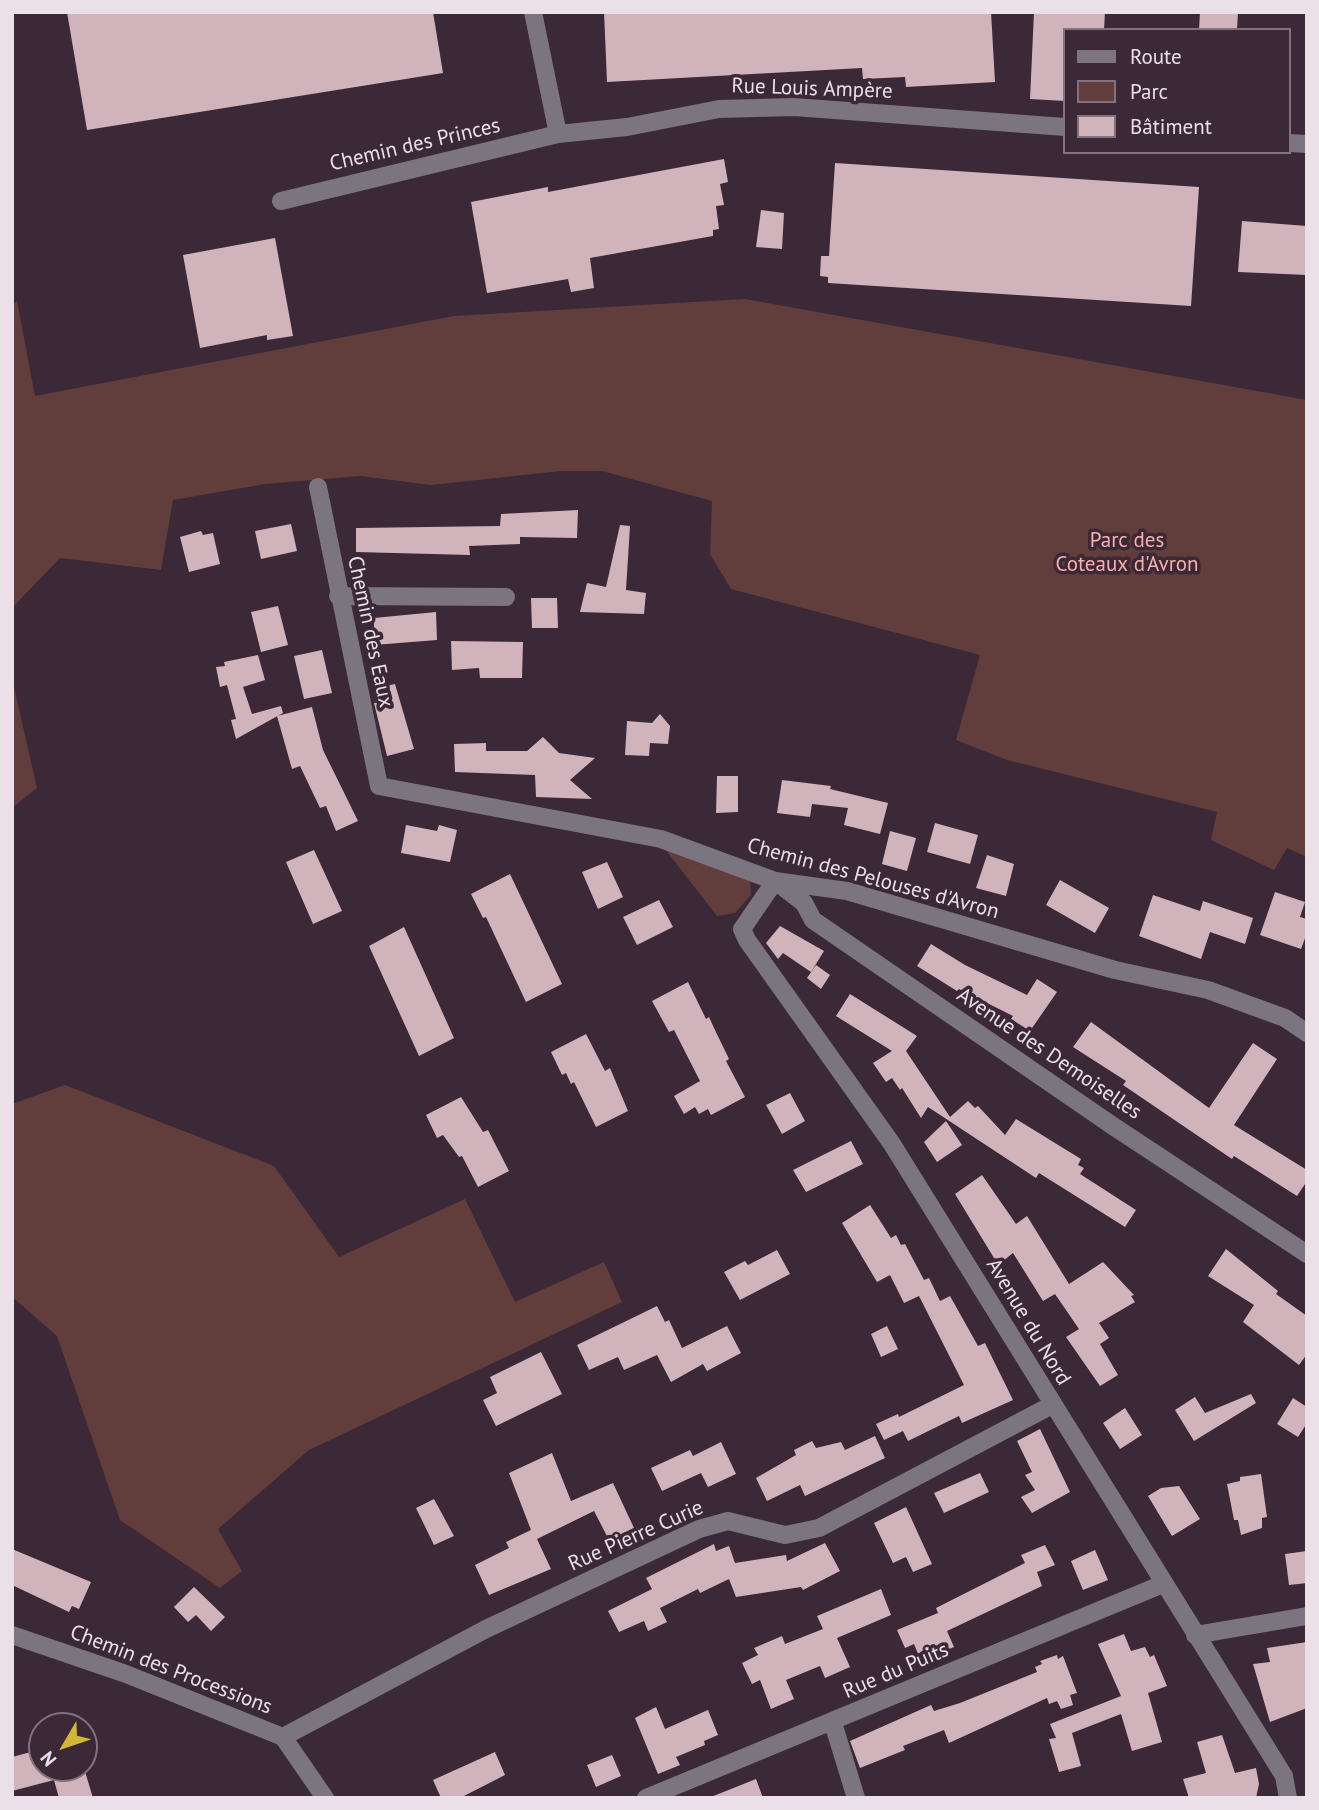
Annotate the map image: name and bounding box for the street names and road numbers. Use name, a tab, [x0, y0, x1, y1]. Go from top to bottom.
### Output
street label: Rue Louis Ampère	[731, 74, 893, 104]
street label: Chemin des Princes	[327, 113, 503, 177]
street label: Chemin des Eaux	[342, 554, 398, 710]
street label: Chemin des Pelouses d'Avron	[744, 833, 1002, 925]
street label: Avenue des Demoiselles	[952, 983, 1146, 1125]
street label: Avenue du Nord	[980, 1254, 1076, 1390]
street label: Rue Pierre Curie	[565, 1495, 707, 1577]
street label: Chemin des Processions	[66, 1620, 276, 1720]
street label: Rue du Puits	[840, 1638, 952, 1704]

